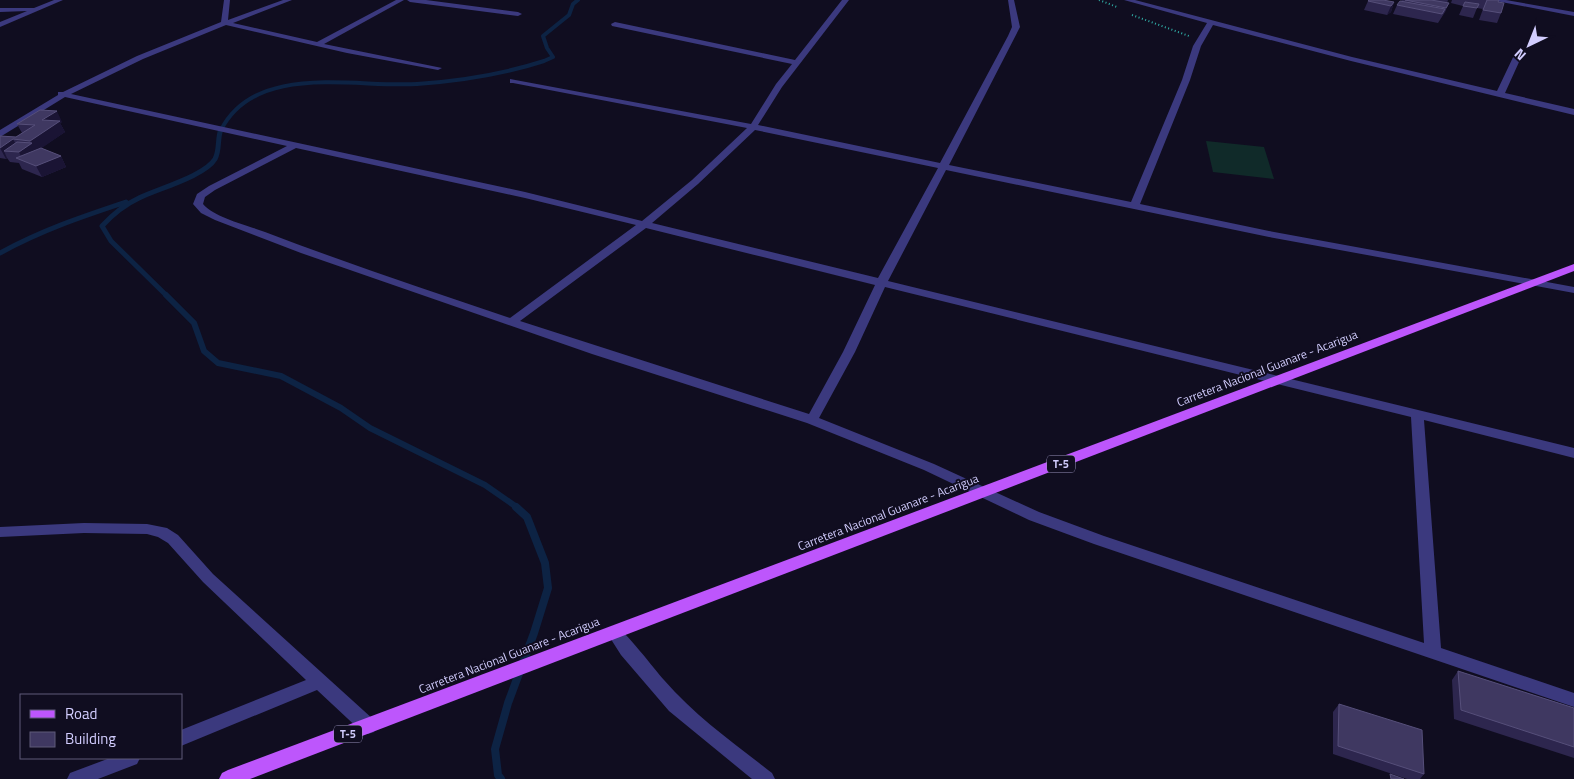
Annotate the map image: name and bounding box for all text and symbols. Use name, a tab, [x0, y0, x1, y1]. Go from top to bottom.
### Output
north arrow	[1504, 20, 1554, 70]
text: N	[1509, 44, 1531, 66]
street label: Carretera Nacional Guanare - Acarigua	[1174, 325, 1360, 411]
road number: T-5	[1047, 456, 1075, 472]
street label: Carretera Nacional Guanare - Acarigua	[795, 469, 981, 555]
street label: Carretera Nacional Guanare - Acarigua	[416, 612, 602, 698]
legend	[20, 694, 182, 759]
text: Road	[65, 702, 97, 725]
road number: T-5	[334, 726, 362, 742]
text: Building	[65, 727, 116, 750]

